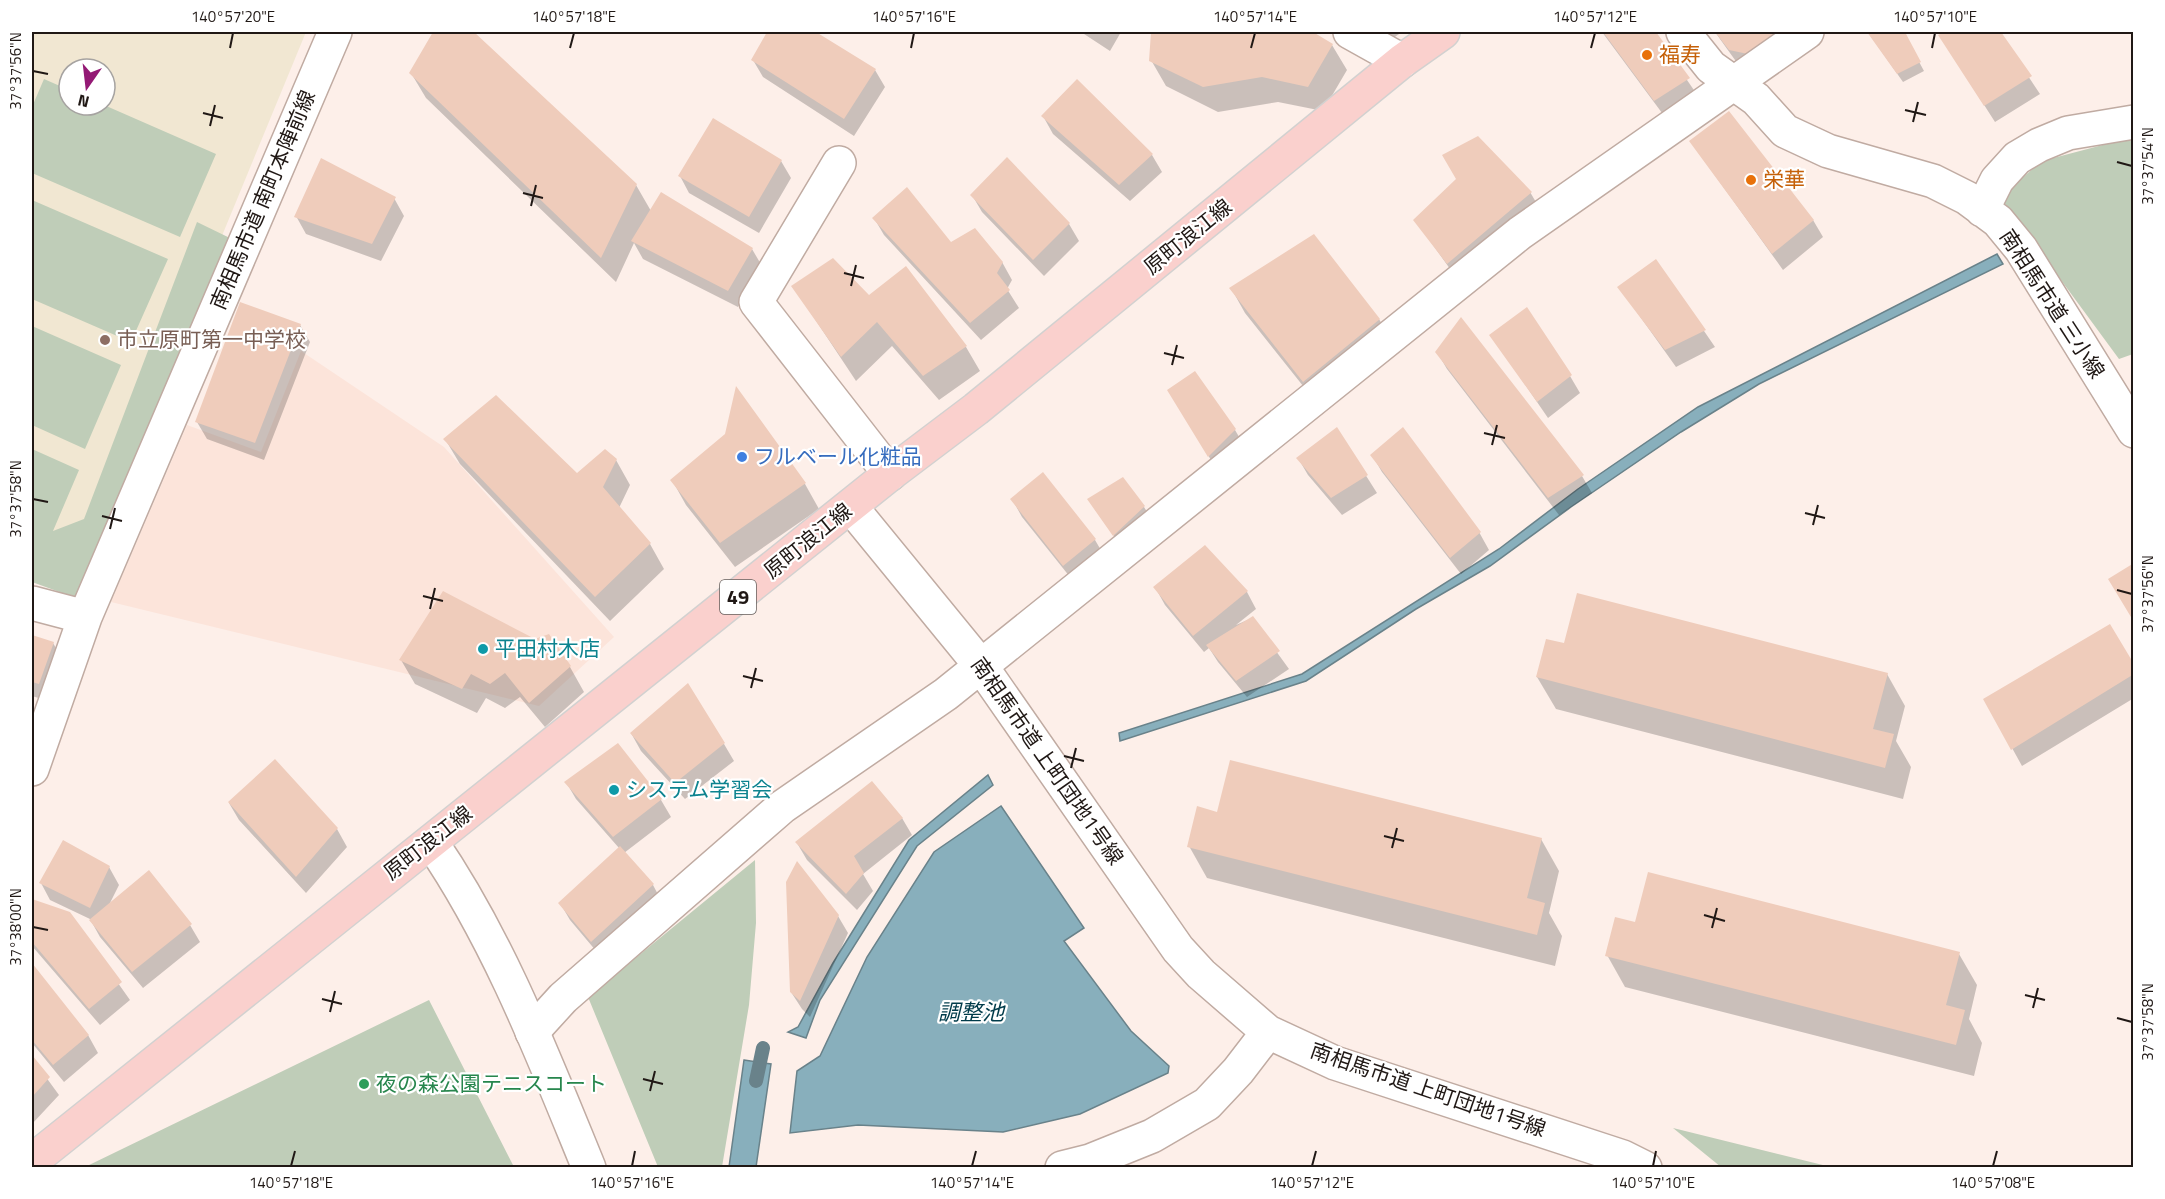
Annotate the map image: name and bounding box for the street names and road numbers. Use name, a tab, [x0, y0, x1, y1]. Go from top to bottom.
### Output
street label: 南相馬市道 南町本陣前線	[201, 85, 323, 314]
street label: 原町浪江線	[1137, 191, 1238, 282]
street label: 南相馬市道 三小線	[1992, 222, 2113, 385]
street label: 原町浪江線	[757, 495, 858, 586]
road number: 49	[720, 580, 756, 614]
street label: 南相馬市道 上町団地1号線	[964, 650, 1132, 871]
street label: 原町浪江線	[376, 797, 479, 887]
street label: 南相馬市道 上町団地1号線	[1306, 1034, 1550, 1144]

